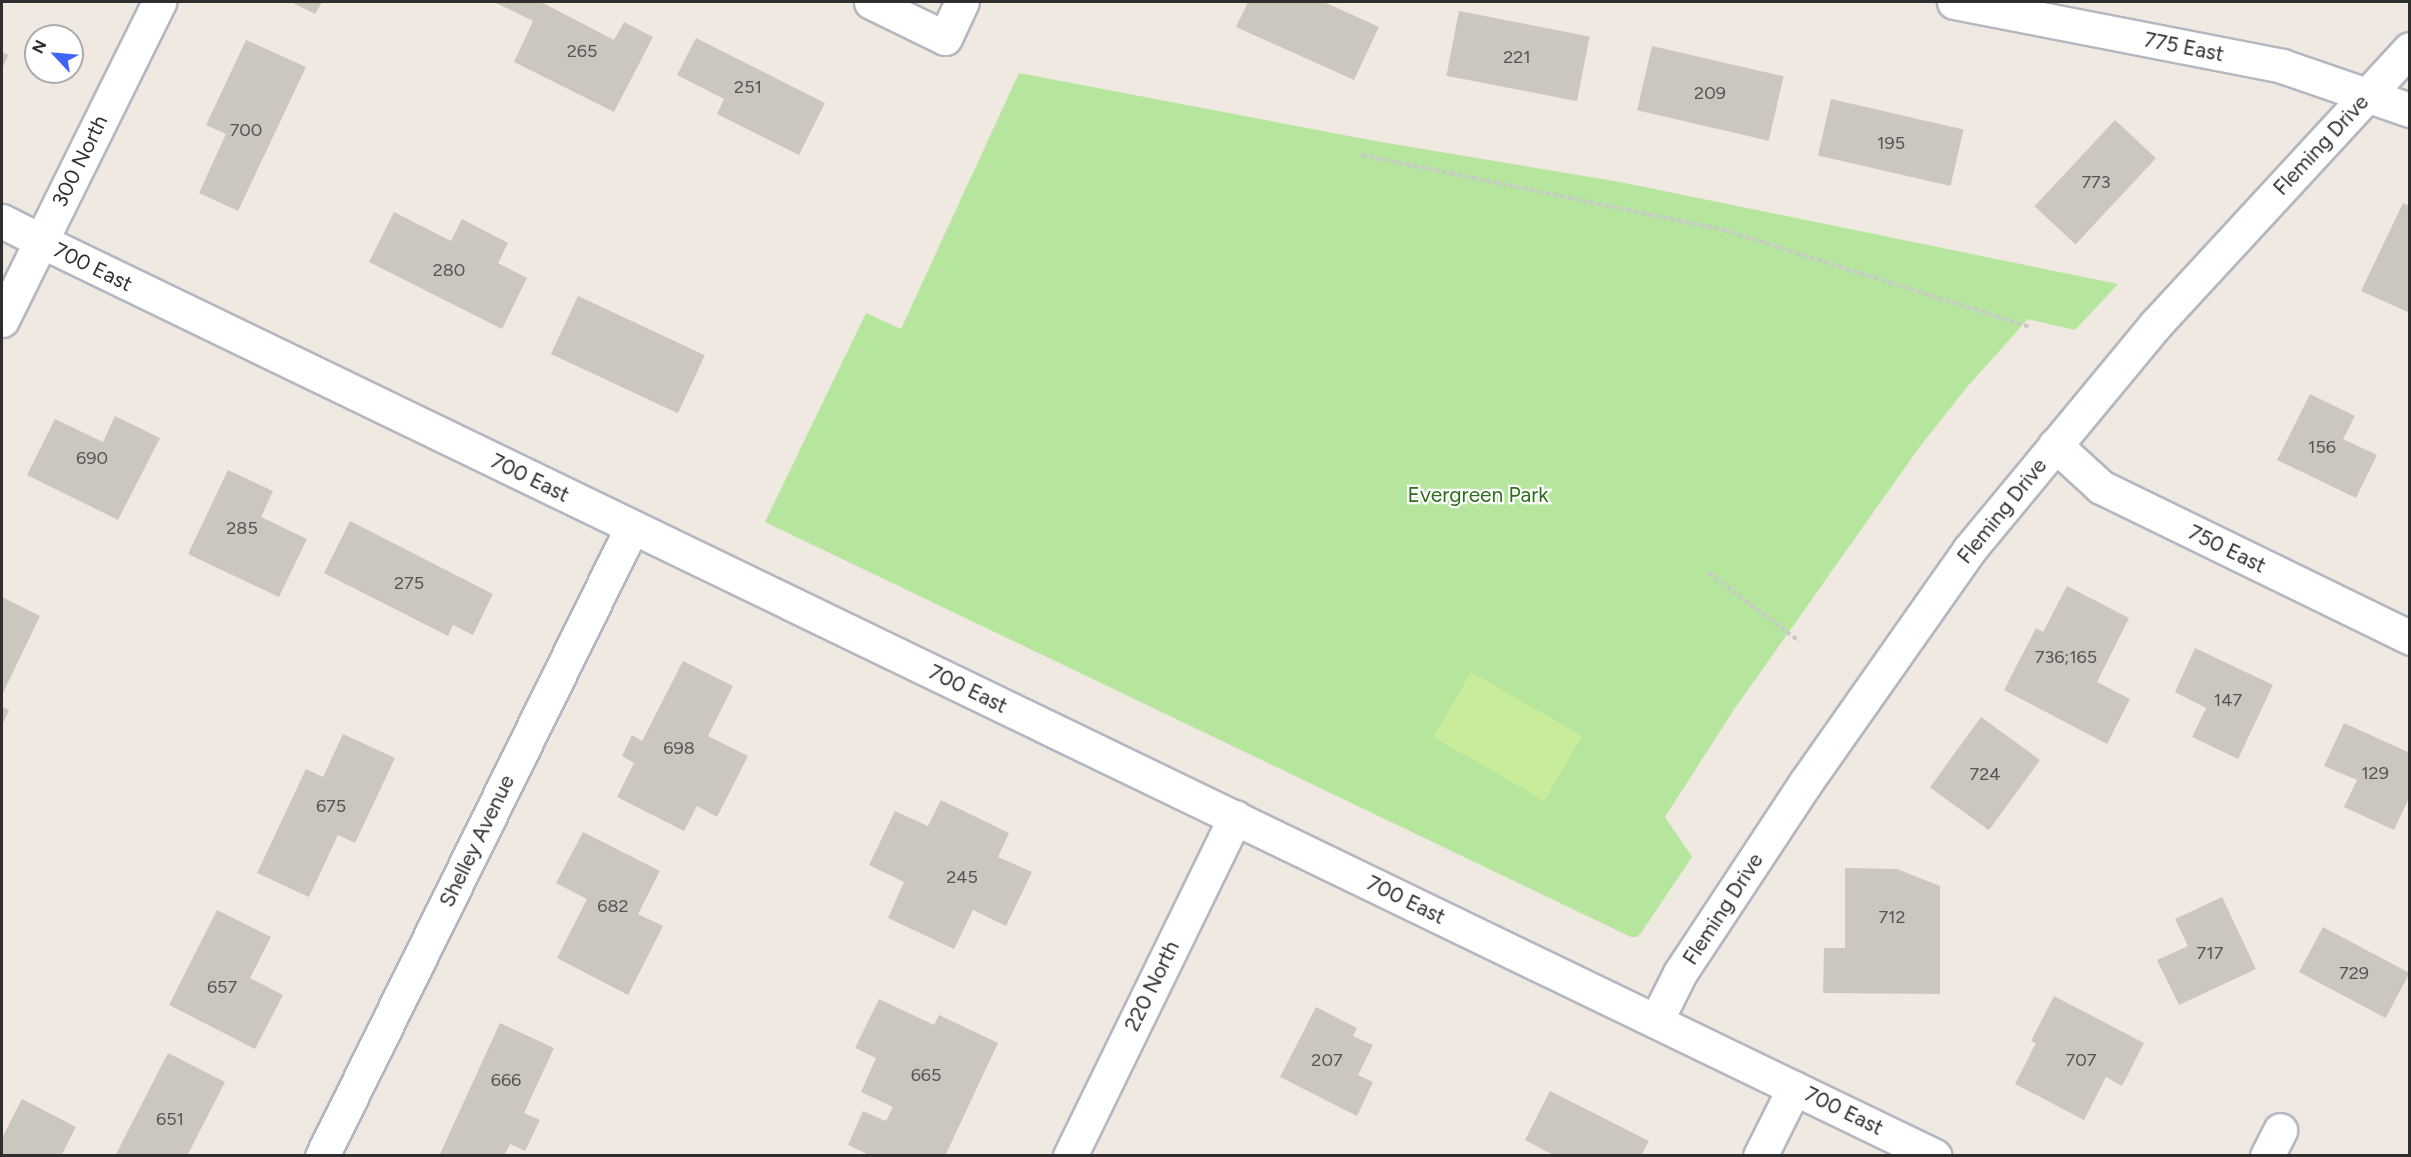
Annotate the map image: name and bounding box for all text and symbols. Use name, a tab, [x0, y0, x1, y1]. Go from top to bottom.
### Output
north arrow	[24, 24, 84, 84]
street label: 775 East	[2142, 27, 2226, 67]
text: N	[28, 37, 50, 56]
house number: 265	[567, 40, 597, 62]
house number: 221	[1503, 46, 1531, 68]
house number: 251	[734, 76, 762, 98]
house number: 209	[1694, 82, 1726, 104]
street label: Fleming Drive	[2268, 90, 2374, 200]
street label: 300 North	[47, 111, 113, 211]
house number: 700	[230, 119, 262, 141]
house number: 195	[1877, 132, 1905, 154]
house number: 773	[2081, 171, 2111, 193]
street label: 700 East	[50, 237, 136, 297]
house number: 280	[433, 259, 465, 281]
house number: 156	[2308, 436, 2336, 458]
house number: 690	[76, 447, 108, 469]
street label: 700 East	[487, 448, 573, 508]
street label: Fleming Drive	[1952, 453, 2052, 569]
park label: Evergreen Park	[1408, 482, 1548, 508]
house number: 285	[226, 517, 258, 539]
street label: 750 East	[2184, 520, 2270, 578]
house number: 275	[394, 572, 424, 594]
house number: 736;165	[2035, 646, 2097, 668]
street label: 700 East	[925, 659, 1011, 719]
house number: 147	[2214, 689, 2242, 711]
house number: 698	[663, 737, 695, 759]
house number: 129	[2361, 762, 2389, 784]
house number: 724	[1970, 763, 2000, 785]
street label: Shelley Avenue	[434, 771, 520, 911]
house number: 675	[316, 795, 346, 817]
street label: Fleming Drive	[1678, 848, 1768, 970]
house number: 245	[946, 866, 978, 888]
street label: 700 East	[1363, 870, 1449, 930]
house number: 682	[597, 895, 629, 917]
house number: 712	[1878, 906, 1906, 928]
street label: 220 North	[1119, 937, 1185, 1035]
house number: 717	[2197, 942, 2223, 964]
house number: 729	[2339, 962, 2369, 984]
house number: 657	[207, 976, 237, 998]
house number: 207	[1311, 1049, 1343, 1071]
house number: 707	[2066, 1049, 2096, 1071]
house number: 665	[911, 1064, 941, 1086]
house number: 666	[491, 1069, 521, 1091]
street label: 700 East	[1801, 1081, 1887, 1141]
house number: 651	[156, 1108, 184, 1130]

